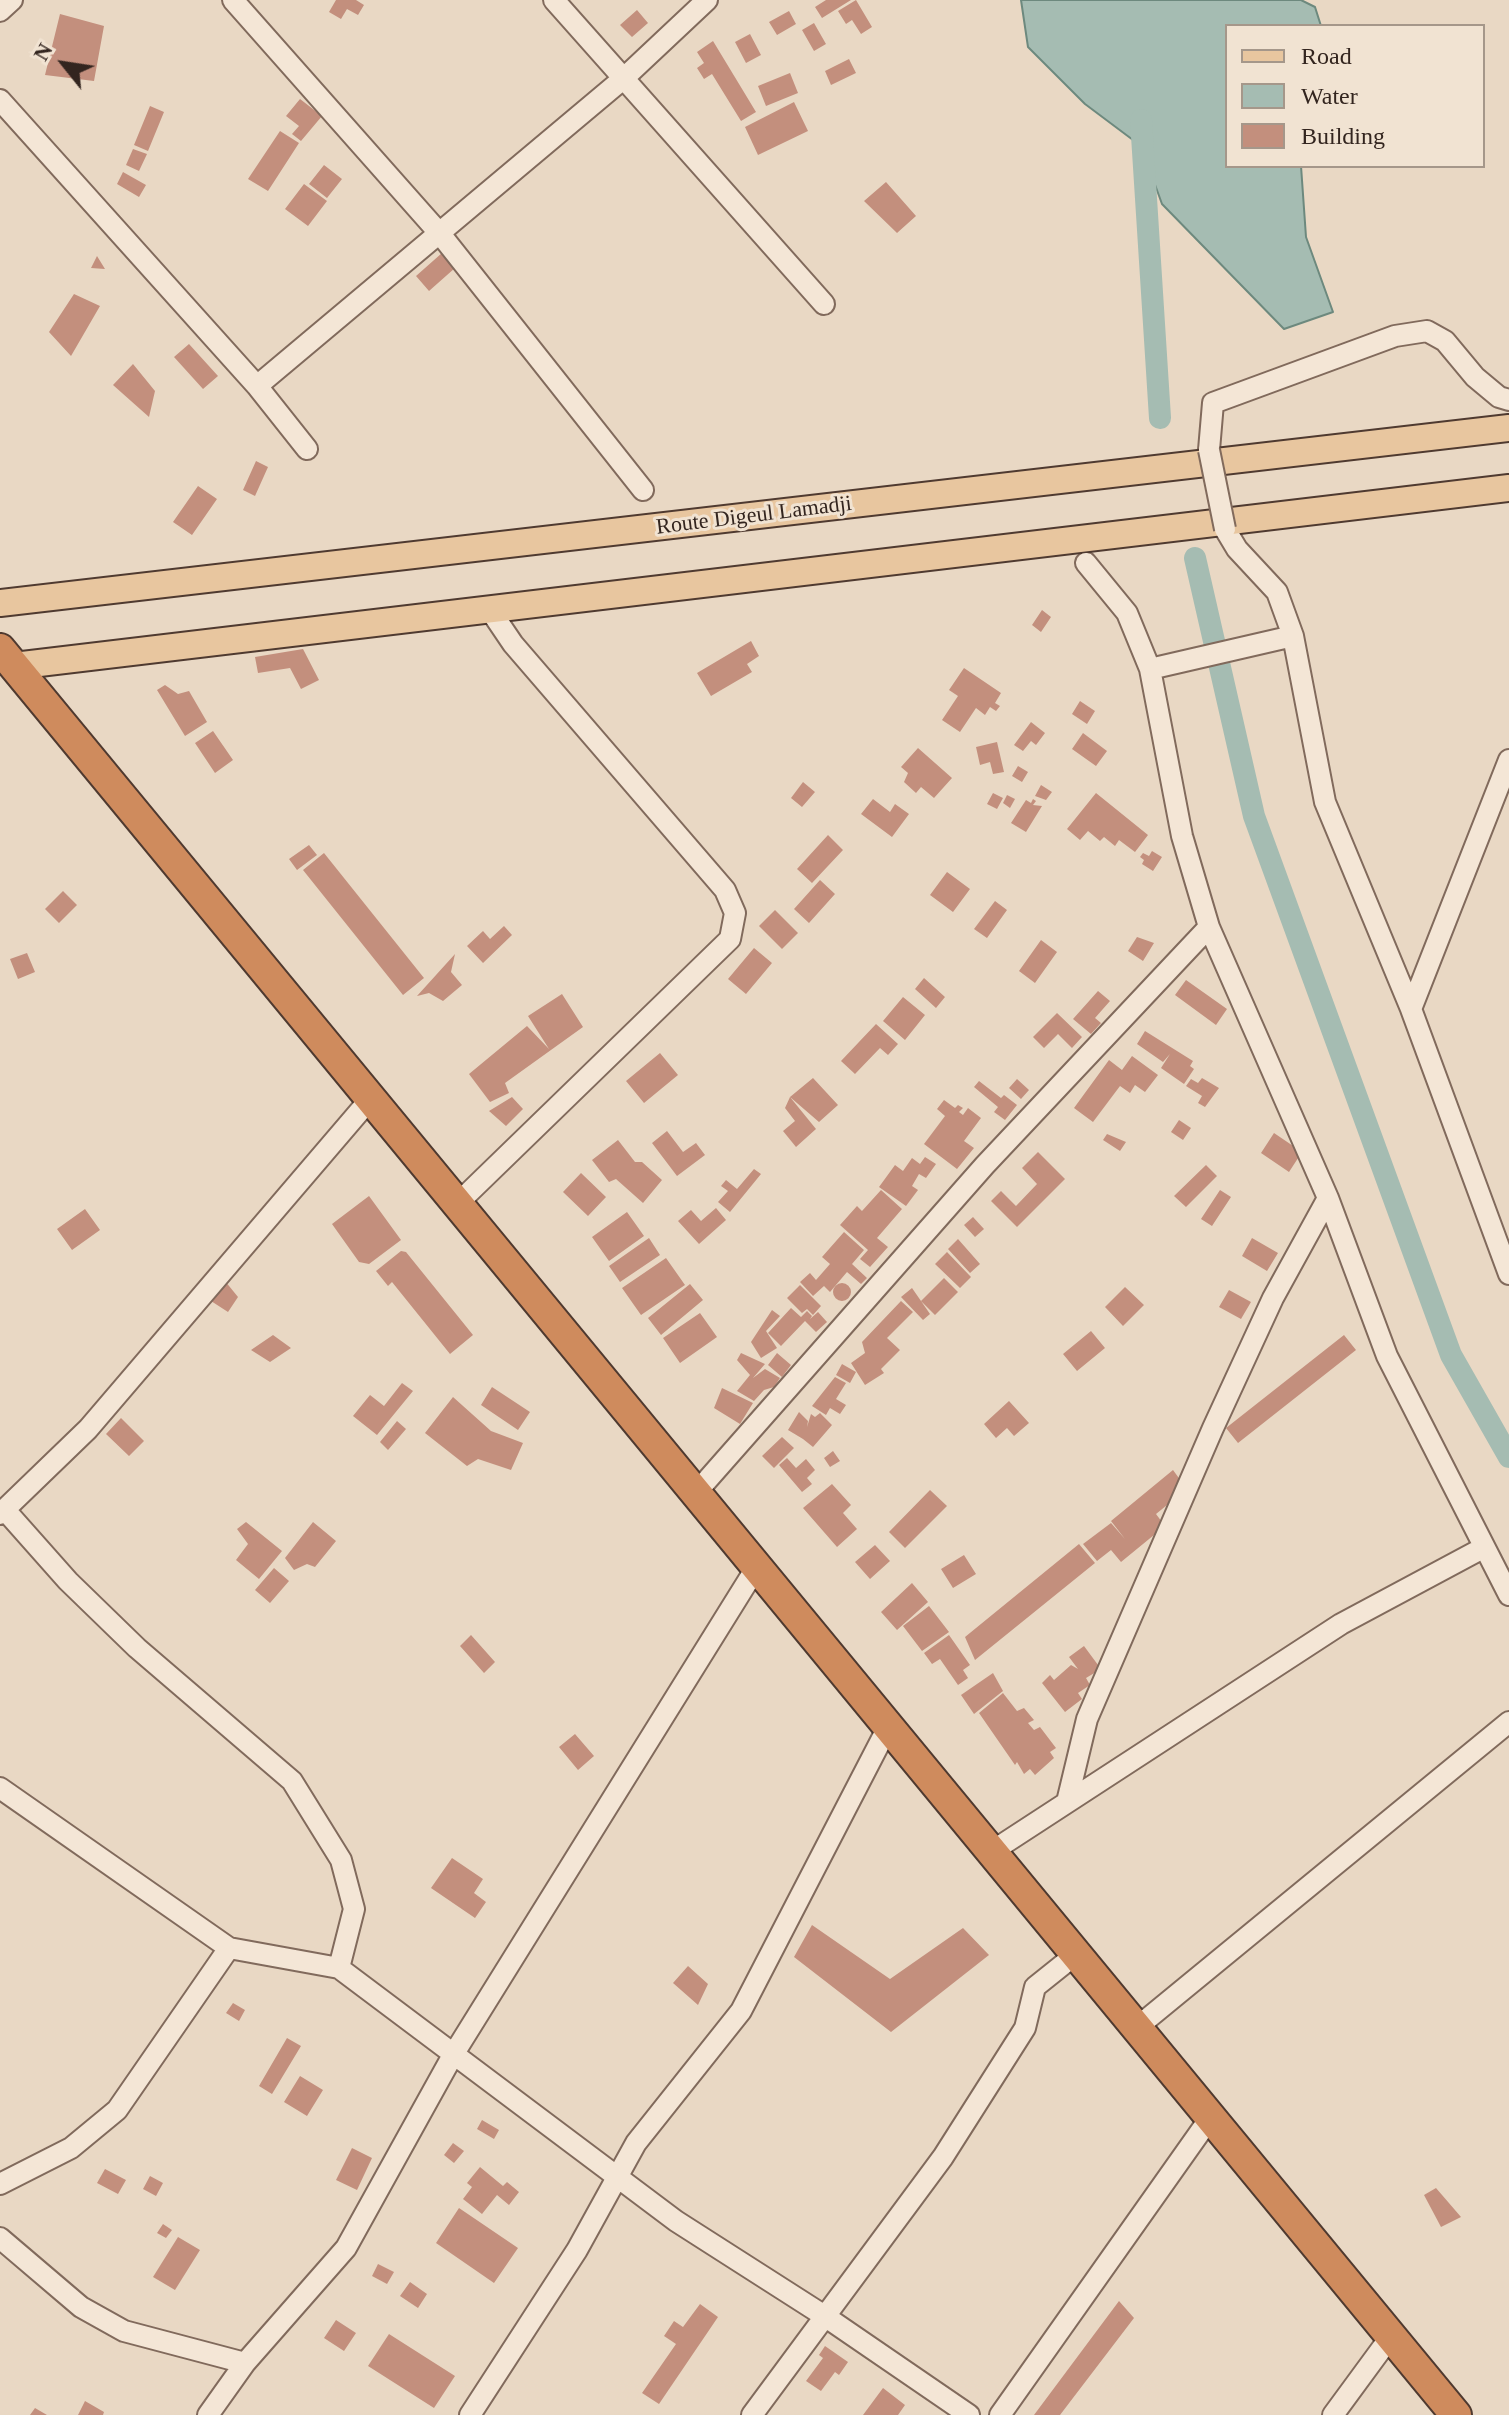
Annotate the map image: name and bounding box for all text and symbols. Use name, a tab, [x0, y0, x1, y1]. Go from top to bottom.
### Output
north arrow	[24, 24, 104, 104]
legend	[1225, 24, 1485, 168]
text: N	[28, 39, 58, 65]
text: Road	[1301, 43, 1352, 69]
text: Water	[1301, 83, 1358, 109]
text: Building	[1301, 123, 1385, 149]
street label: Route Digeul Lamadji	[655, 491, 853, 541]

